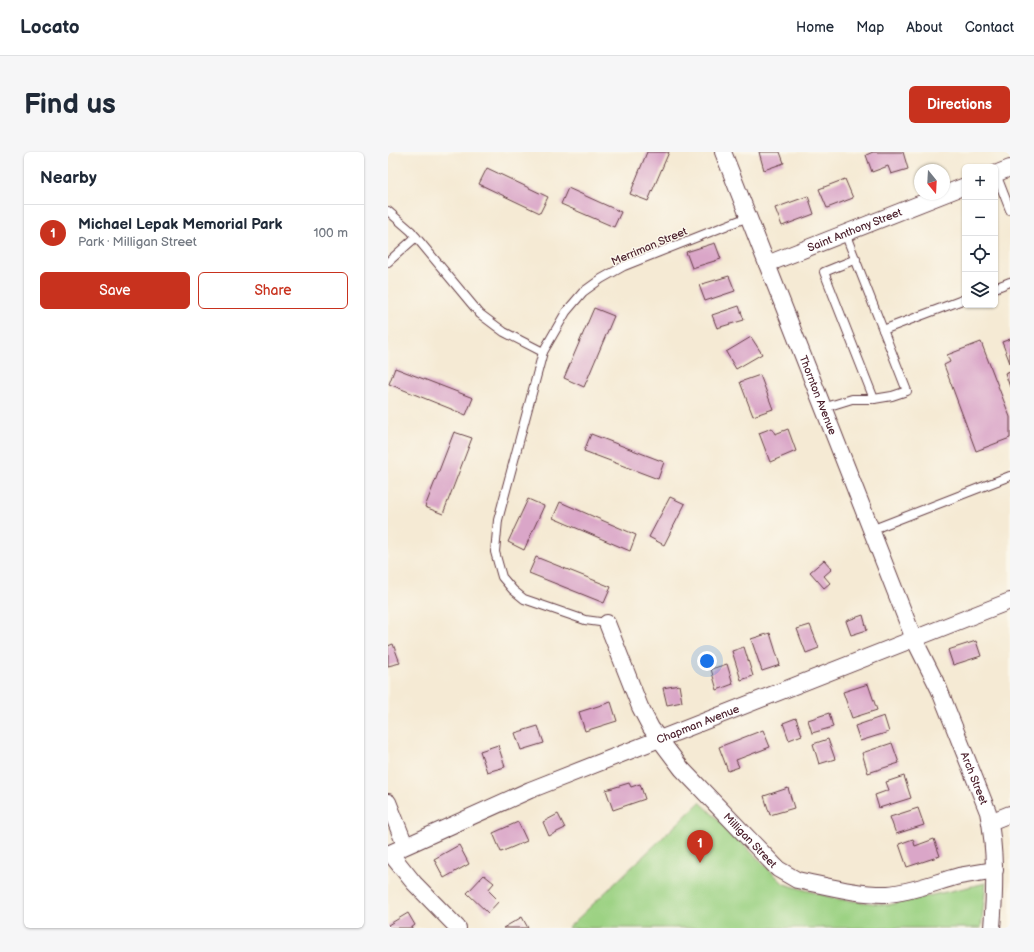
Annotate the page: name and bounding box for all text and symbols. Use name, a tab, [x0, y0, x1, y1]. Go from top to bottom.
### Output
text: Locato	[20, 16, 80, 39]
text: Home	[796, 19, 834, 36]
text: Map	[856, 19, 884, 36]
text: About	[906, 19, 943, 36]
text: Contact	[965, 19, 1014, 36]
button: Directions	[909, 86, 1010, 123]
text: Find us	[24, 88, 116, 121]
north arrow	[914, 164, 950, 200]
map controls	[962, 164, 998, 308]
button: +	[962, 164, 998, 200]
text: Nearby	[40, 168, 97, 188]
button: −	[962, 200, 998, 236]
street label: Saint Anthony Street	[806, 205, 904, 254]
text: Michael Lepak Memorial Park	[78, 215, 282, 234]
street label: Merriman Street	[609, 224, 690, 268]
text: 1	[50, 225, 56, 241]
text: 100 m	[313, 225, 348, 241]
text: Park · Milligan Street	[78, 234, 197, 250]
button: locate	[962, 236, 998, 272]
button: Save	[40, 272, 190, 309]
button: Share	[198, 272, 348, 309]
button: layers	[962, 272, 998, 308]
street label: Thornton Avenue	[796, 354, 839, 437]
your location	[697, 651, 717, 671]
street label: Chapman Avenue	[655, 702, 742, 747]
street label: Arch Street	[958, 750, 991, 807]
street label: Milligan Street	[721, 810, 780, 871]
pin: 1	[687, 830, 713, 863]

